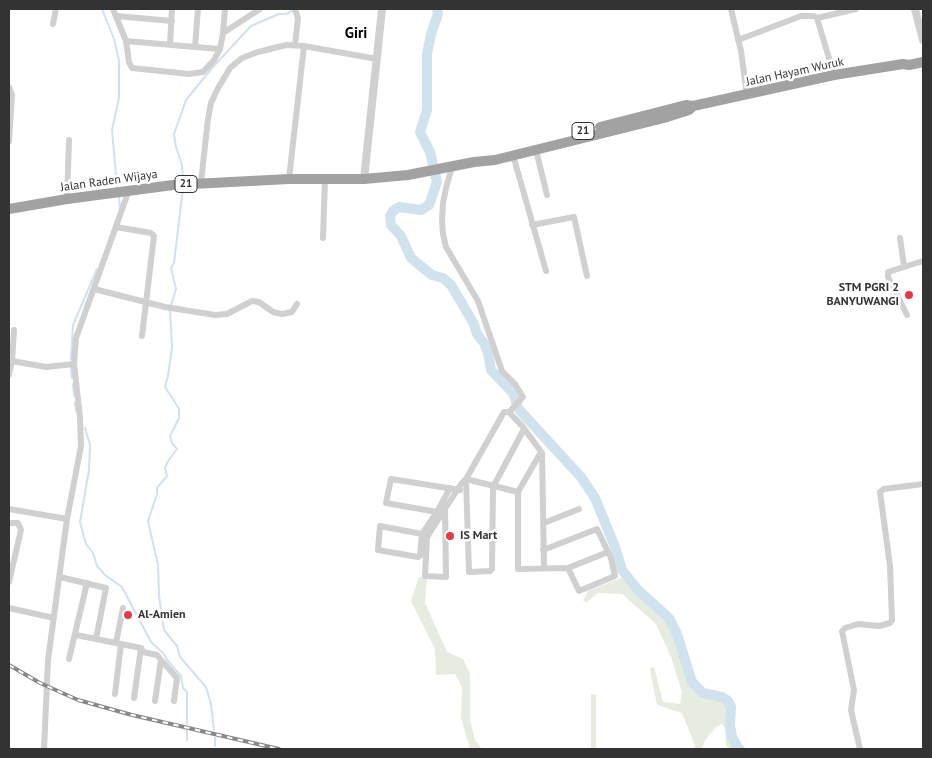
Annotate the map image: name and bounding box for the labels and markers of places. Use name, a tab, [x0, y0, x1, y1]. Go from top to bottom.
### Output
place label: STM PGRI 2 BANYUWANGI	[826, 281, 899, 309]
marker: STM PGRI 2 BANYUWANGI	[903, 289, 915, 301]
place label: IS Mart	[460, 529, 497, 543]
marker: IS Mart	[444, 530, 456, 542]
place label: Al-Amien	[138, 608, 186, 622]
marker: Al-Amien	[122, 609, 134, 621]

